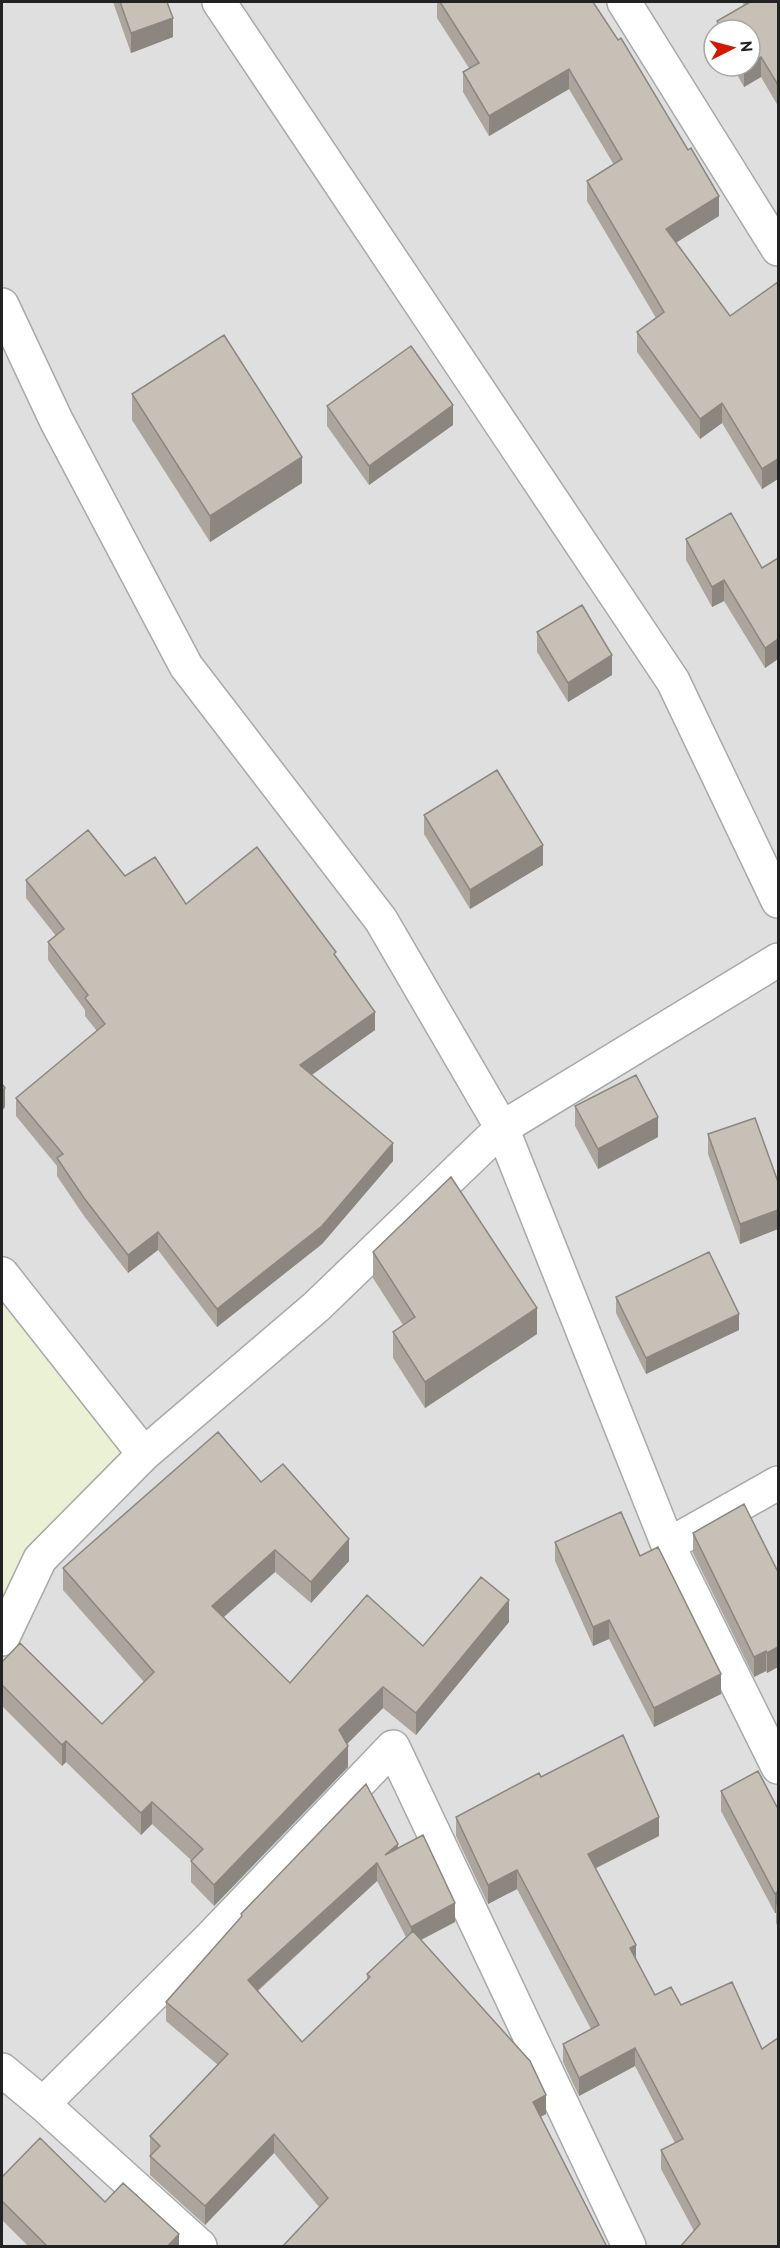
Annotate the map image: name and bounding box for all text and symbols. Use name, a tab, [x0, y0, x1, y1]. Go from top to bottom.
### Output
north arrow	[702, 18, 762, 78]
text: N	[734, 40, 755, 53]

